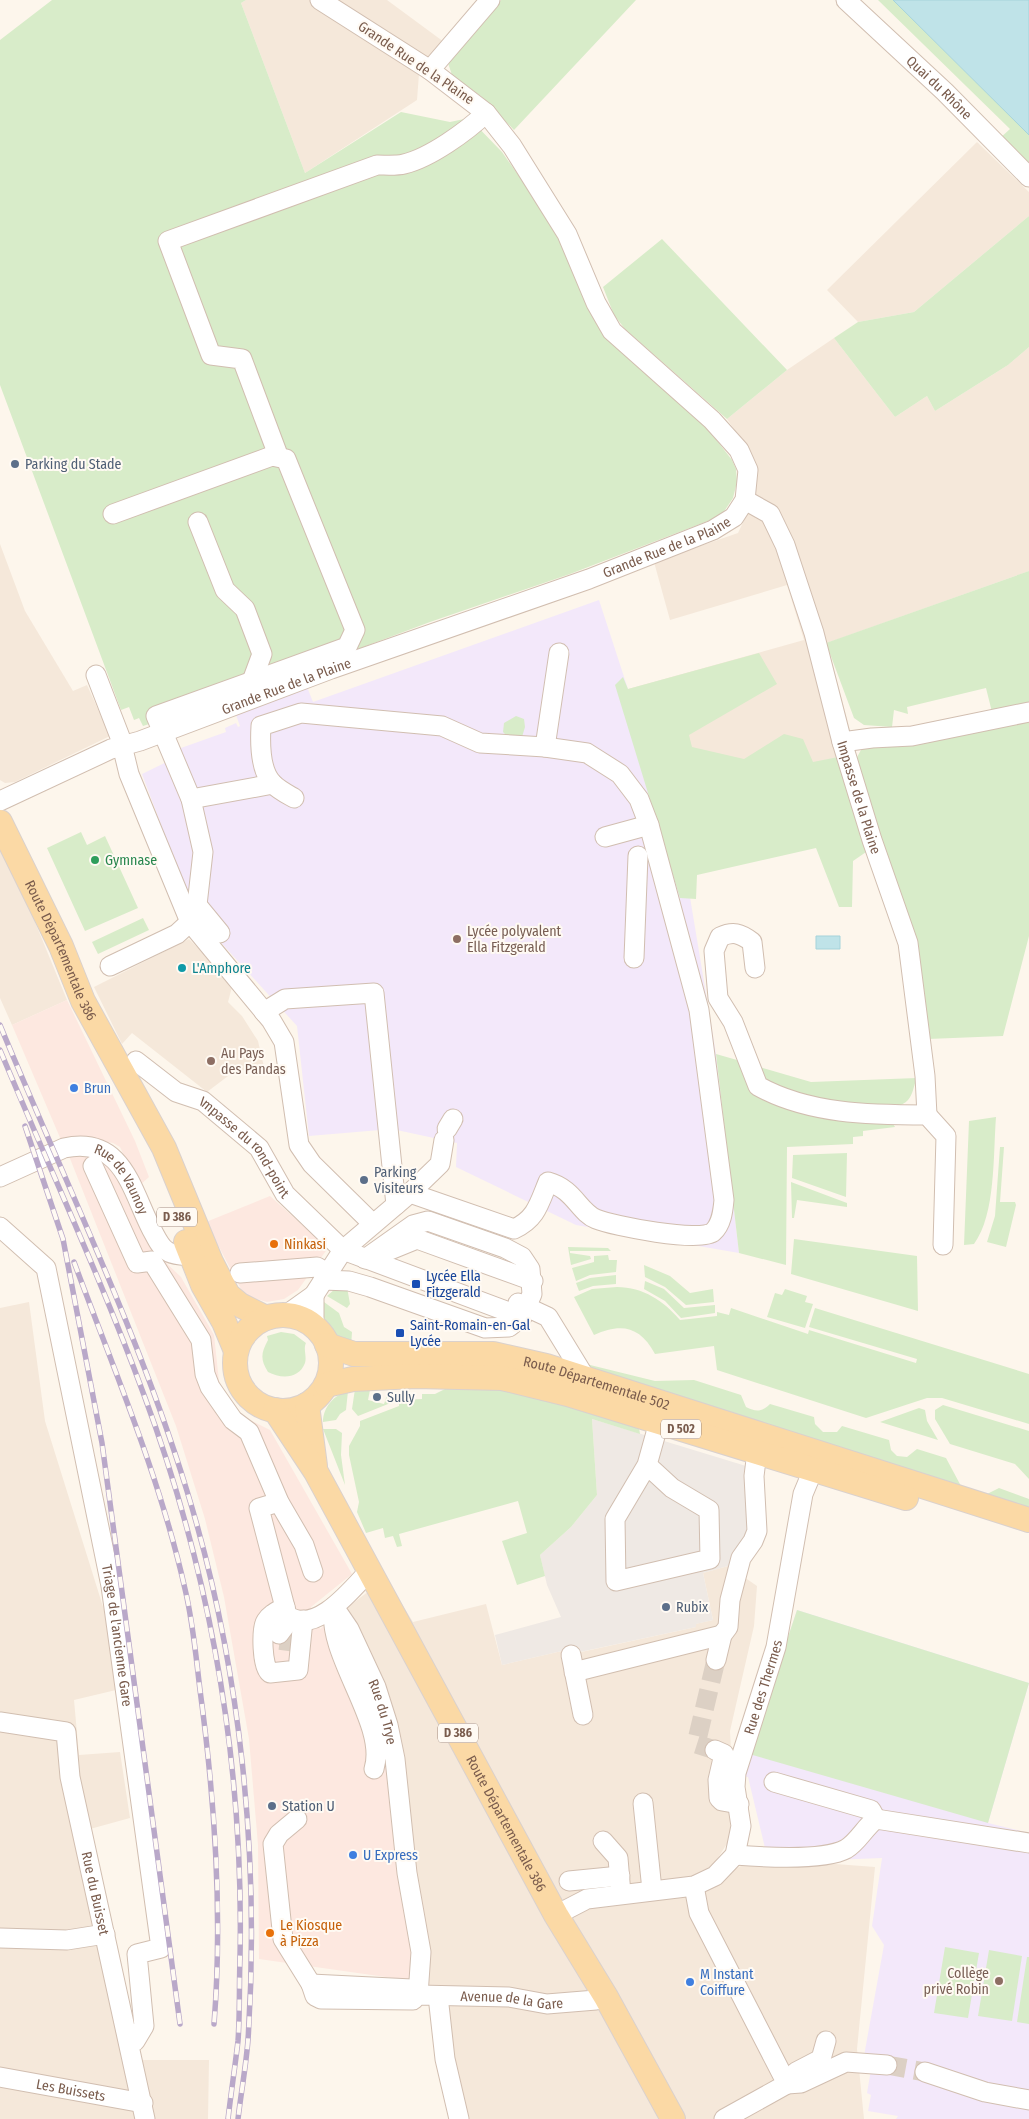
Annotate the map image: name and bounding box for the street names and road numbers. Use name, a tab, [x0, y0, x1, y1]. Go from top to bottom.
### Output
street label: Grande Rue de la Plaine	[355, 18, 477, 108]
street label: Quai du Rhône	[903, 52, 976, 123]
street label: Grande Rue de la Plaine	[600, 513, 734, 581]
street label: Grande Rue de la Plaine	[219, 654, 353, 718]
street label: Impasse de la Plaine	[834, 738, 885, 856]
street label: Route Départementale 386	[21, 877, 101, 1023]
street label: Impasse du rond-point	[198, 1092, 293, 1202]
street label: Rue de Vaunoy	[92, 1140, 152, 1218]
road number: D 386	[157, 1208, 197, 1226]
street label: Route Départementale 502	[522, 1353, 672, 1413]
road number: D 502	[661, 1420, 701, 1438]
street label: Triage de l'ancienne Gare	[98, 1563, 136, 1708]
street label: Rue des Thermes	[740, 1639, 786, 1737]
street label: Rue du Trye	[365, 1676, 400, 1746]
road number: D 386	[438, 1724, 478, 1742]
street label: Route Départementale 386	[463, 1752, 550, 1895]
street label: Rue du Buisset	[78, 1850, 113, 1937]
street label: Avenue de la Gare	[460, 1987, 564, 2013]
street label: Les Buissets	[35, 2075, 107, 2105]

